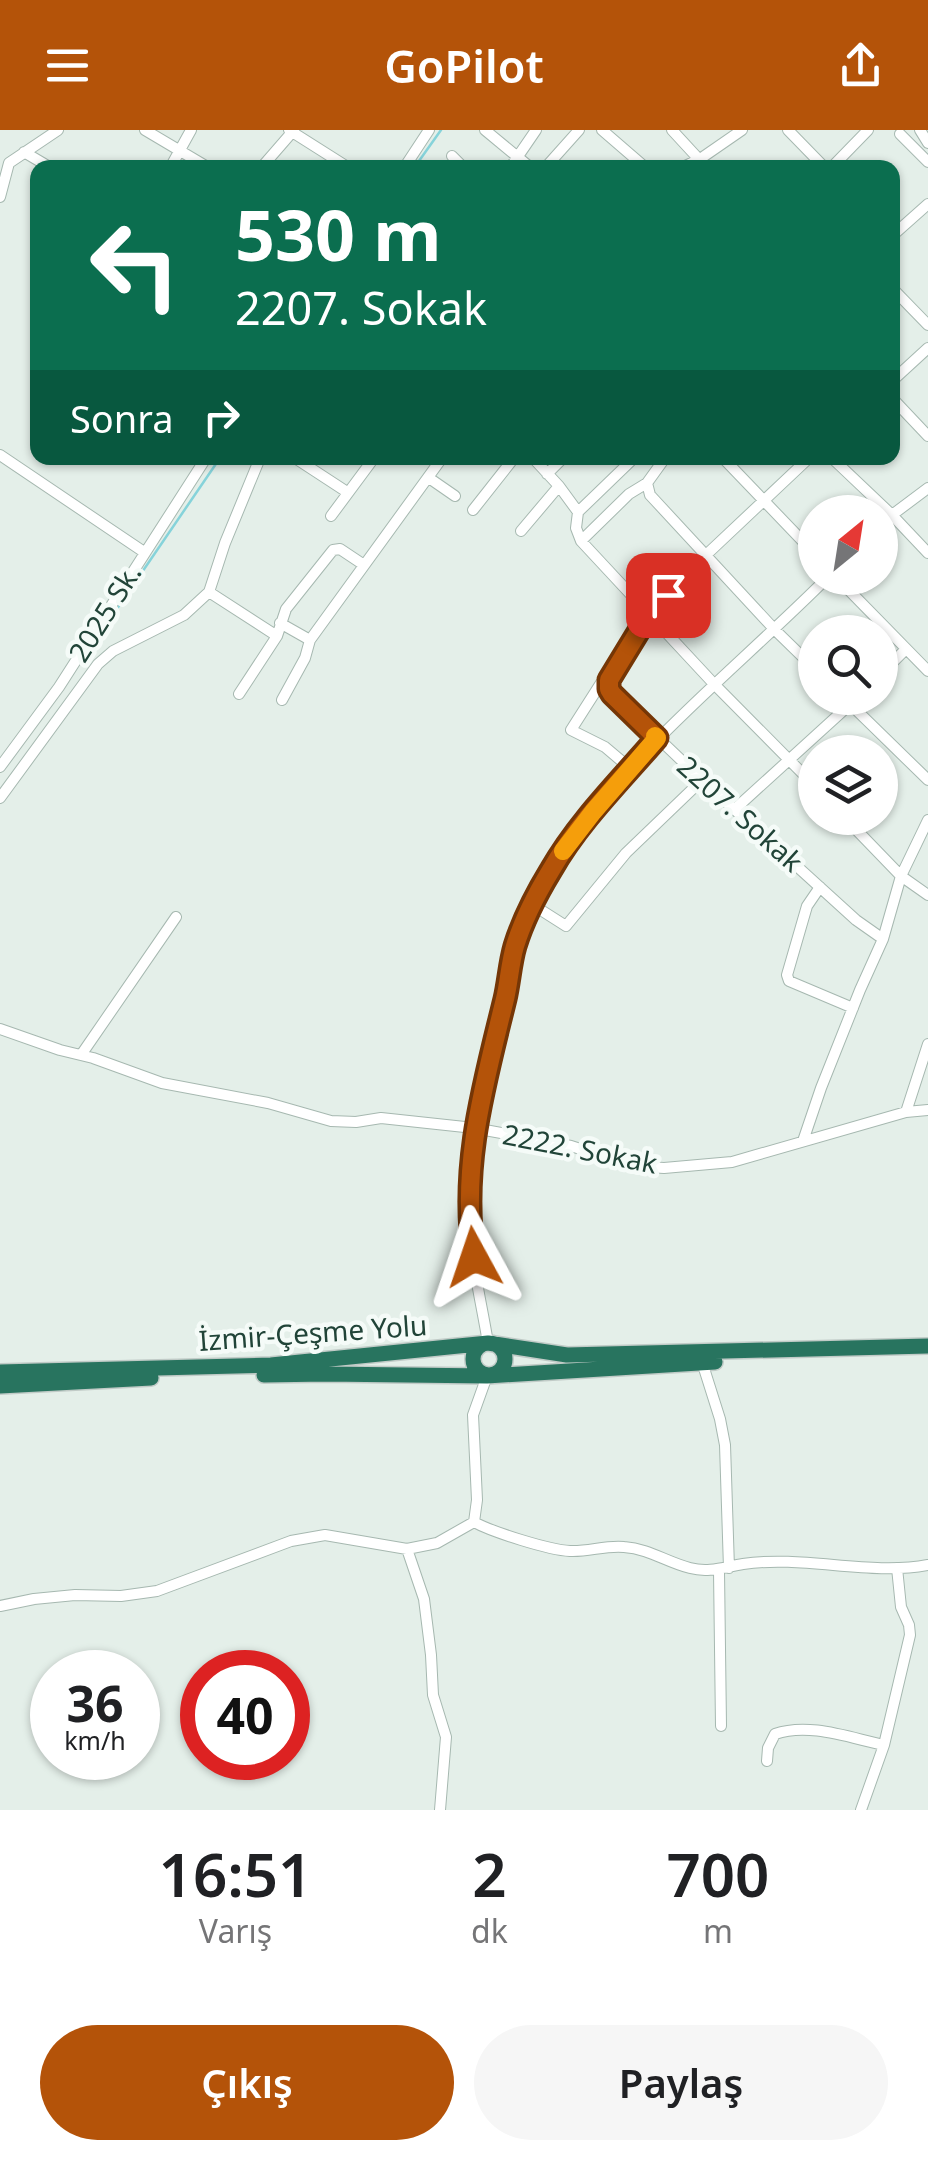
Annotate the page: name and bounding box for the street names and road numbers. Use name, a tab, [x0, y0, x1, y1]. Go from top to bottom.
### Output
street label: 2025 Sk.	[59, 556, 149, 669]
street label: 2207. Sokak	[670, 747, 812, 880]
street label: 2222. Sokak	[500, 1114, 661, 1182]
street label: İzmir-Çeşme Yolu	[198, 1305, 428, 1359]

